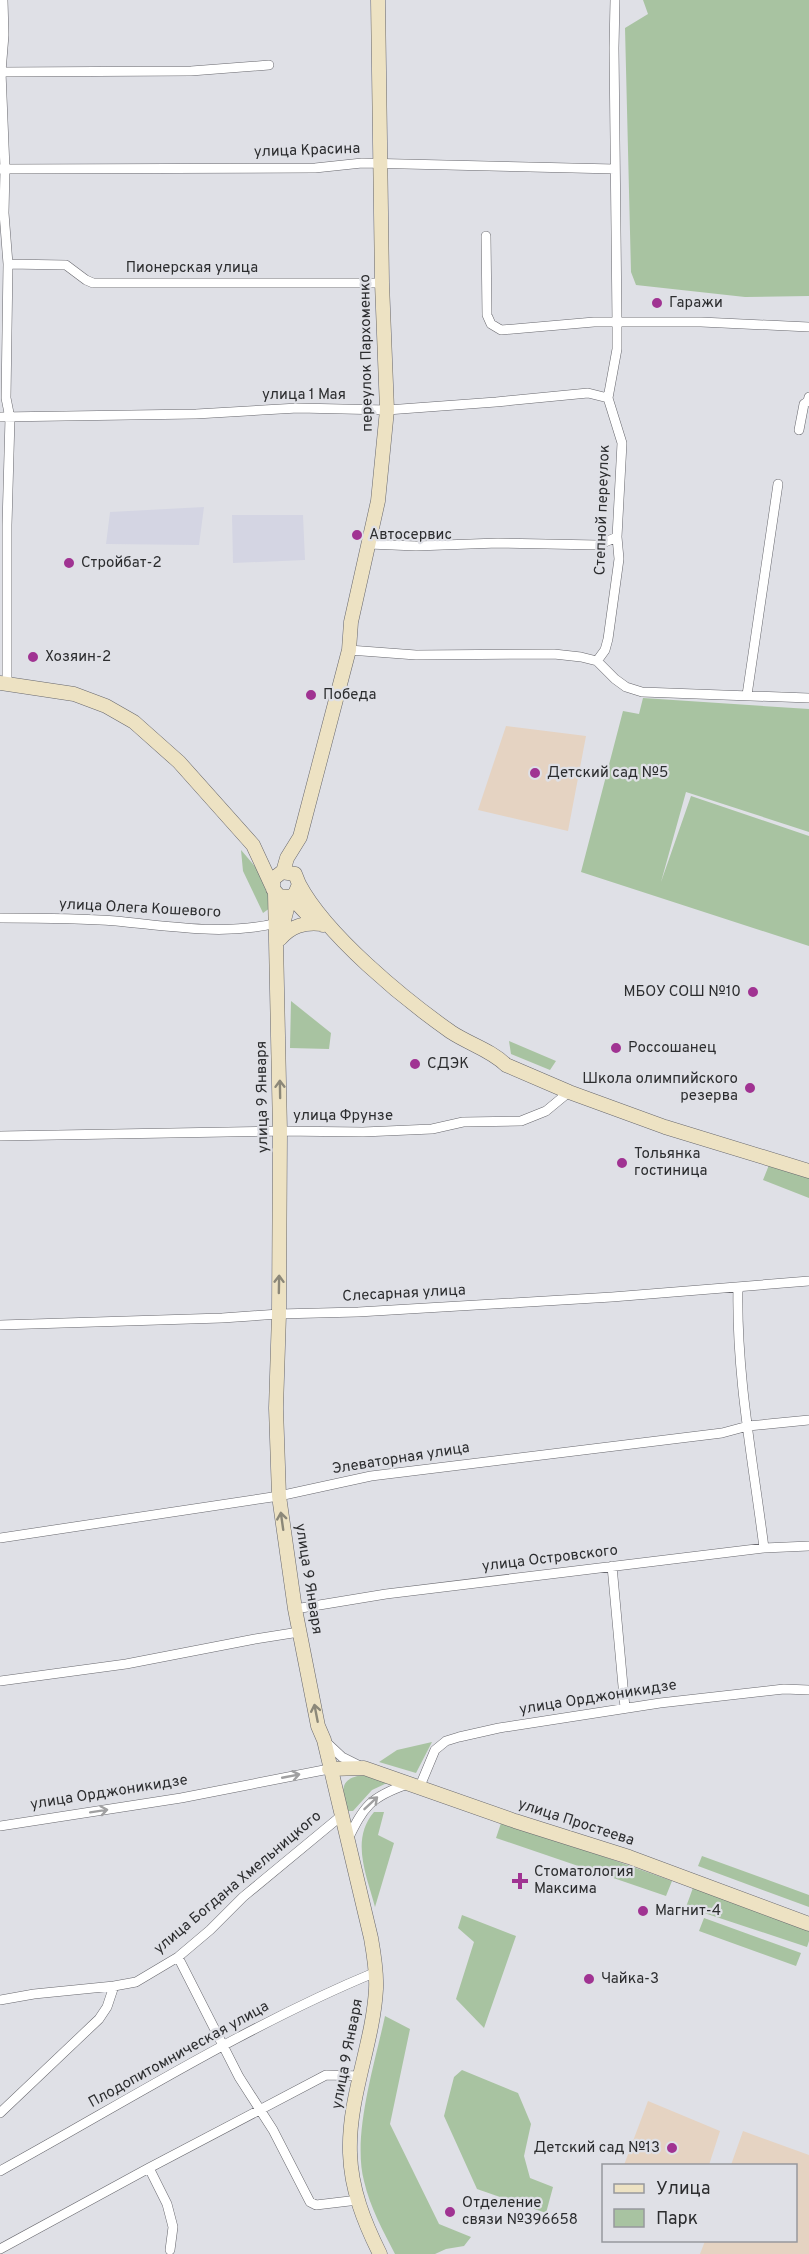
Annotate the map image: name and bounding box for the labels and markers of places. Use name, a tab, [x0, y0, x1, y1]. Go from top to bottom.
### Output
place label: Гаражи	[669, 294, 723, 313]
marker: Гаражи	[650, 296, 664, 310]
place label: Автосервис	[369, 526, 452, 545]
marker: Автосервис	[350, 528, 364, 542]
place label: Стройбат-2	[81, 554, 162, 573]
marker: Стройбат-2	[62, 556, 76, 570]
place label: Хозяин-2	[45, 648, 111, 667]
marker: Хозяин-2	[26, 650, 40, 664]
place label: Победа	[323, 686, 376, 705]
marker: Победа	[304, 688, 318, 702]
place label: Детский сад №5	[547, 764, 668, 783]
marker: Детский сад №5	[528, 766, 542, 780]
place label: МБОУ СОШ №10	[623, 983, 741, 1002]
marker: МБОУ СОШ №10	[746, 985, 760, 999]
place label: Россошанец	[628, 1039, 716, 1058]
marker: Россошанец	[609, 1041, 623, 1055]
place label: СДЭК	[427, 1055, 469, 1074]
marker: СДЭК	[408, 1057, 422, 1071]
place label: Школа олимпийского резерва	[582, 1070, 738, 1106]
marker: Школа олимпийского резерва	[743, 1081, 757, 1095]
place label: Тольянка гостиница	[634, 1145, 708, 1181]
marker: Тольянка гостиница	[615, 1156, 629, 1170]
place label: Стоматология Максима	[534, 1863, 634, 1899]
marker: Стоматология Максима	[511, 1872, 529, 1890]
place label: Магнит-4	[655, 1902, 721, 1921]
marker: Магнит-4	[636, 1904, 650, 1918]
place label: Чайка-3	[601, 1970, 659, 1989]
marker: Чайка-3	[582, 1972, 596, 1986]
place label: Детский сад №13	[533, 2139, 660, 2158]
marker: Детский сад №13	[665, 2141, 679, 2155]
place label: Отделение связи №396658	[462, 2194, 578, 2230]
marker: Отделение связи №396658	[443, 2205, 457, 2219]

